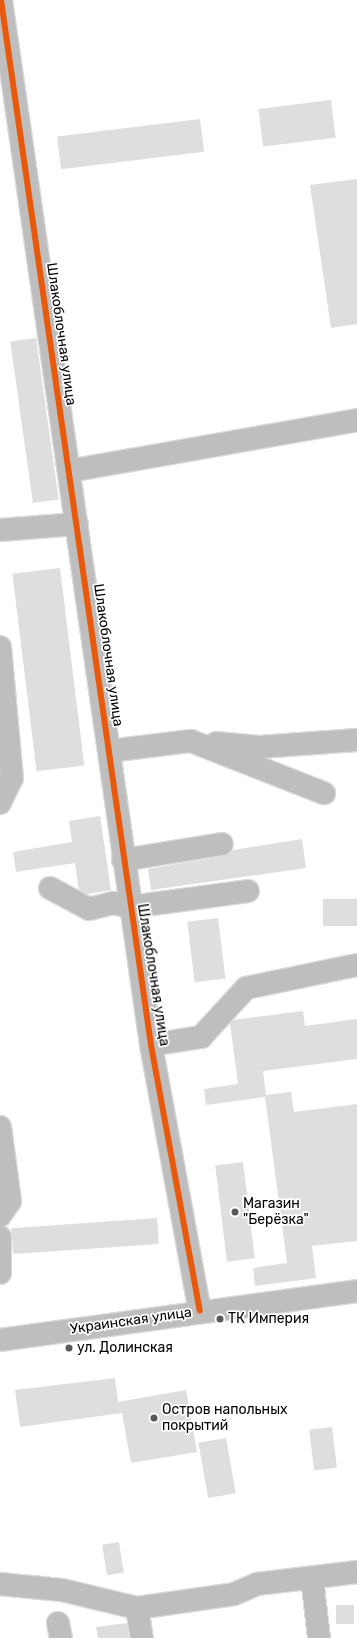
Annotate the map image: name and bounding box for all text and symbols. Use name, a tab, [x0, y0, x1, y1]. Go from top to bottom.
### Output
street label: Шлакоблочная улица	[43, 262, 79, 406]
street label: Шлакоблочная улица	[90, 583, 126, 727]
street label: Шлакоблочная улица	[133, 903, 173, 1047]
place label: Магазин "Берёзка"	[243, 1196, 309, 1228]
marker: Магазин "Берёзка"	[230, 1207, 240, 1217]
street label: Украинская улица	[69, 1304, 193, 1338]
place label: ТК Империя	[228, 1311, 309, 1327]
marker: ТК Империя	[215, 1314, 225, 1324]
place label: ул. Долинская	[77, 1340, 173, 1356]
marker: ул. Долинская	[64, 1343, 74, 1353]
place label: Остров напольных покрытий	[162, 1402, 288, 1434]
marker: Остров напольных покрытий	[149, 1413, 159, 1423]

